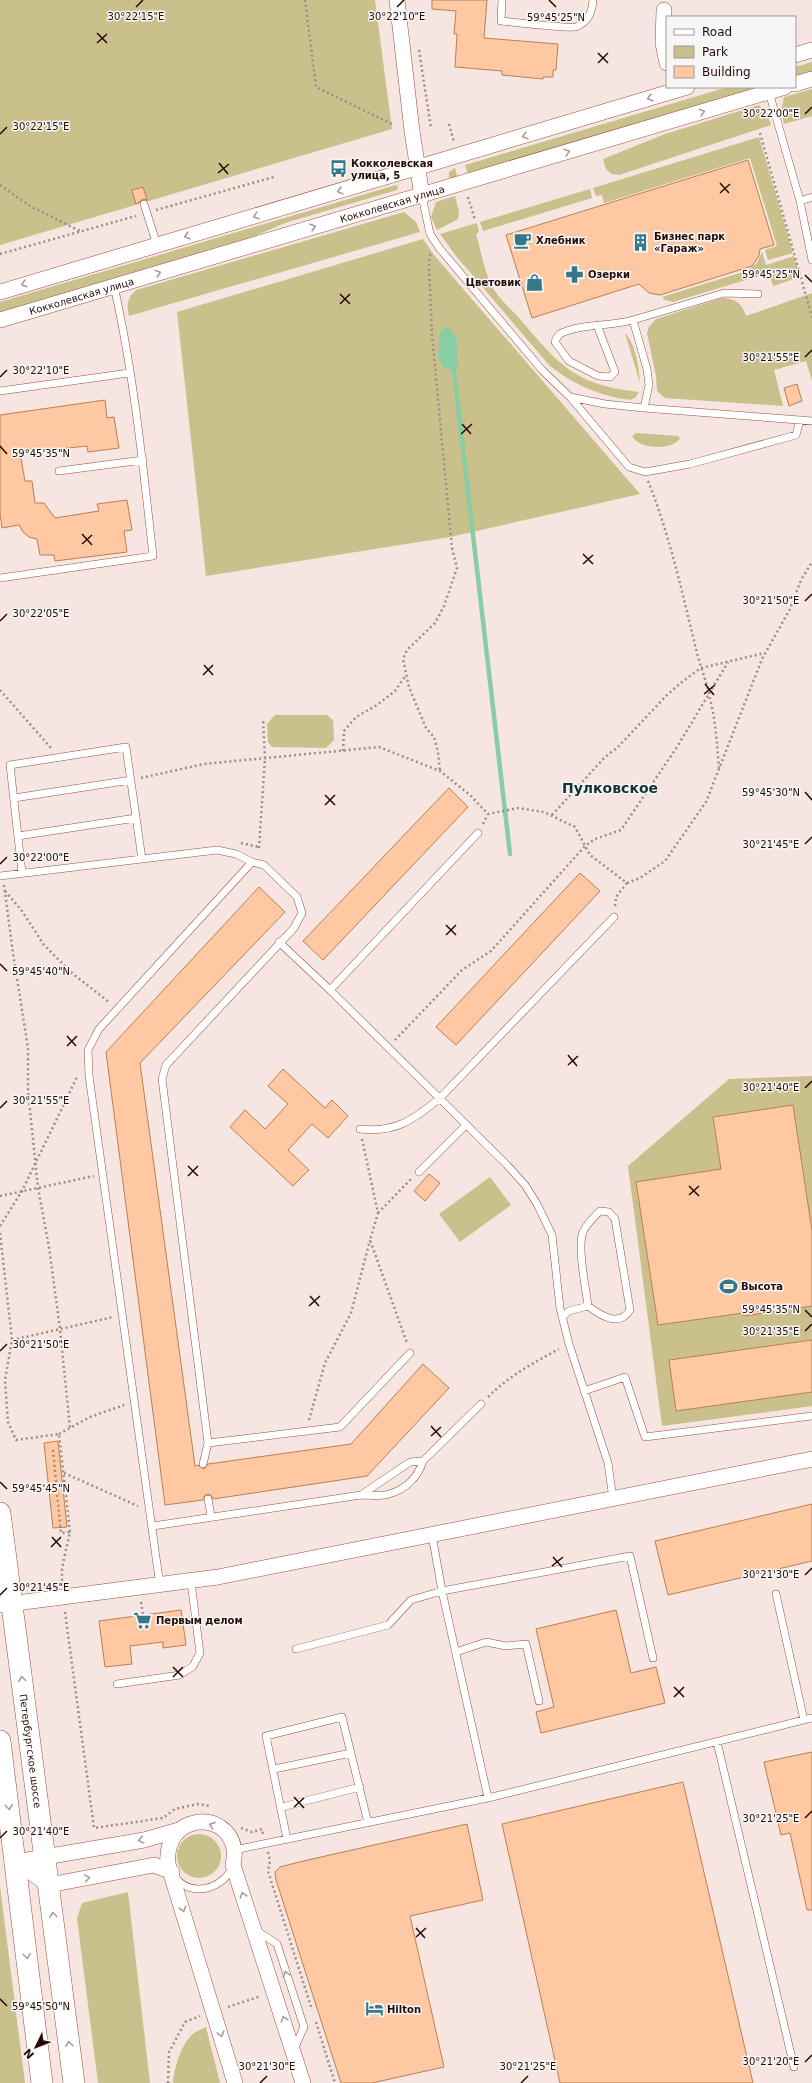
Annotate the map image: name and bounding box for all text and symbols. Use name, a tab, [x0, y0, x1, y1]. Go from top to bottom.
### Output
text: 30°22'15"E	[108, 11, 164, 22]
text: 30°22'10"E	[369, 11, 425, 22]
text: 59°45'25"N	[527, 12, 585, 23]
legend	[666, 16, 796, 88]
text: Road	[702, 25, 732, 39]
text: Park	[702, 45, 728, 59]
text: Building	[702, 65, 751, 79]
one-way arrow	[647, 93, 654, 102]
one-way arrow	[699, 108, 706, 117]
text: 30°22'00"E	[743, 108, 799, 119]
text: 30°22'15"E	[13, 121, 69, 132]
one-way arrow	[522, 131, 529, 140]
one-way arrow	[564, 148, 571, 157]
place label: Кокколевская улица, 5	[351, 158, 433, 181]
bus stop icon: Кокколевская улица, 5	[328, 159, 348, 179]
street label: Кокколевская улица	[339, 183, 446, 225]
one-way arrow	[337, 186, 344, 195]
one-way arrow	[252, 211, 259, 219]
one-way arrow	[309, 223, 316, 232]
cafe icon: Хлебник	[513, 230, 533, 250]
one-way arrow	[184, 231, 191, 240]
place label: Бизнес парк «Гараж»	[654, 231, 725, 254]
building icon: Бизнес парк «Гараж»	[631, 232, 651, 252]
place label: Хлебник	[536, 235, 586, 246]
pharmacy icon: Озерки	[565, 264, 585, 284]
one-way arrow	[154, 269, 161, 278]
place label: Озерки	[588, 269, 630, 280]
text: 59°45'25"N	[742, 269, 800, 280]
shop icon: Цветовик	[524, 272, 544, 292]
street label: Кокколевская улица	[28, 276, 135, 317]
place label: Цветовик	[466, 277, 521, 288]
one-way arrow	[21, 279, 28, 288]
text: 30°21'55"E	[743, 352, 799, 363]
text: 30°22'10"E	[13, 365, 69, 376]
text: 59°45'35"N	[12, 448, 70, 459]
text: 30°21'50"E	[743, 595, 799, 606]
text: 30°22'05"E	[13, 608, 69, 619]
district label: Пулковское	[562, 780, 658, 796]
text: 59°45'30"N	[742, 787, 800, 798]
text: 30°21'45"E	[743, 839, 799, 850]
text: 30°22'00"E	[13, 852, 69, 863]
text: 59°45'40"N	[12, 966, 70, 977]
text: 30°21'40"E	[743, 1082, 799, 1093]
text: 30°21'55"E	[13, 1095, 69, 1106]
sports icon: Высота	[718, 1276, 738, 1296]
place label: Высота	[741, 1281, 783, 1292]
text: 59°45'35"N	[742, 1304, 800, 1315]
text: 30°21'35"E	[743, 1326, 799, 1337]
text: 30°21'50"E	[13, 1339, 69, 1350]
text: 59°45'45"N	[12, 1483, 70, 1494]
text: 30°21'30"E	[743, 1569, 799, 1580]
text: 30°21'45"E	[13, 1582, 69, 1593]
supermarket icon: Первым делом	[133, 1610, 153, 1630]
place label: Первым делом	[156, 1615, 243, 1626]
one-way arrow	[18, 1676, 27, 1682]
street label: Петербургское шоссе	[18, 1693, 43, 1809]
one-way arrow	[4, 1804, 13, 1810]
text: 30°21'25"E	[743, 1813, 799, 1824]
one-way arrow	[209, 1821, 216, 1829]
text: 30°21'40"E	[13, 1826, 69, 1837]
one-way arrow	[138, 1835, 145, 1843]
one-way arrow	[84, 1875, 90, 1883]
one-way arrow	[239, 1892, 248, 1899]
one-way arrow	[178, 1906, 187, 1913]
one-way arrow	[49, 1912, 58, 1918]
one-way arrow	[22, 1953, 31, 1959]
one-way arrow	[282, 1970, 291, 1977]
hotel icon: Hilton	[364, 1999, 384, 2019]
text: 59°45'50"N	[12, 2001, 70, 2012]
place label: Hilton	[387, 2004, 421, 2015]
one-way arrow	[280, 2016, 288, 2023]
north arrow	[16, 2027, 56, 2067]
one-way arrow	[216, 2031, 224, 2037]
one-way arrow	[65, 2041, 74, 2047]
text: N	[21, 2046, 37, 2061]
text: 30°21'20"E	[743, 2056, 799, 2067]
text: 30°21'30"E	[239, 2061, 295, 2072]
text: 30°21'25"E	[500, 2061, 556, 2072]

